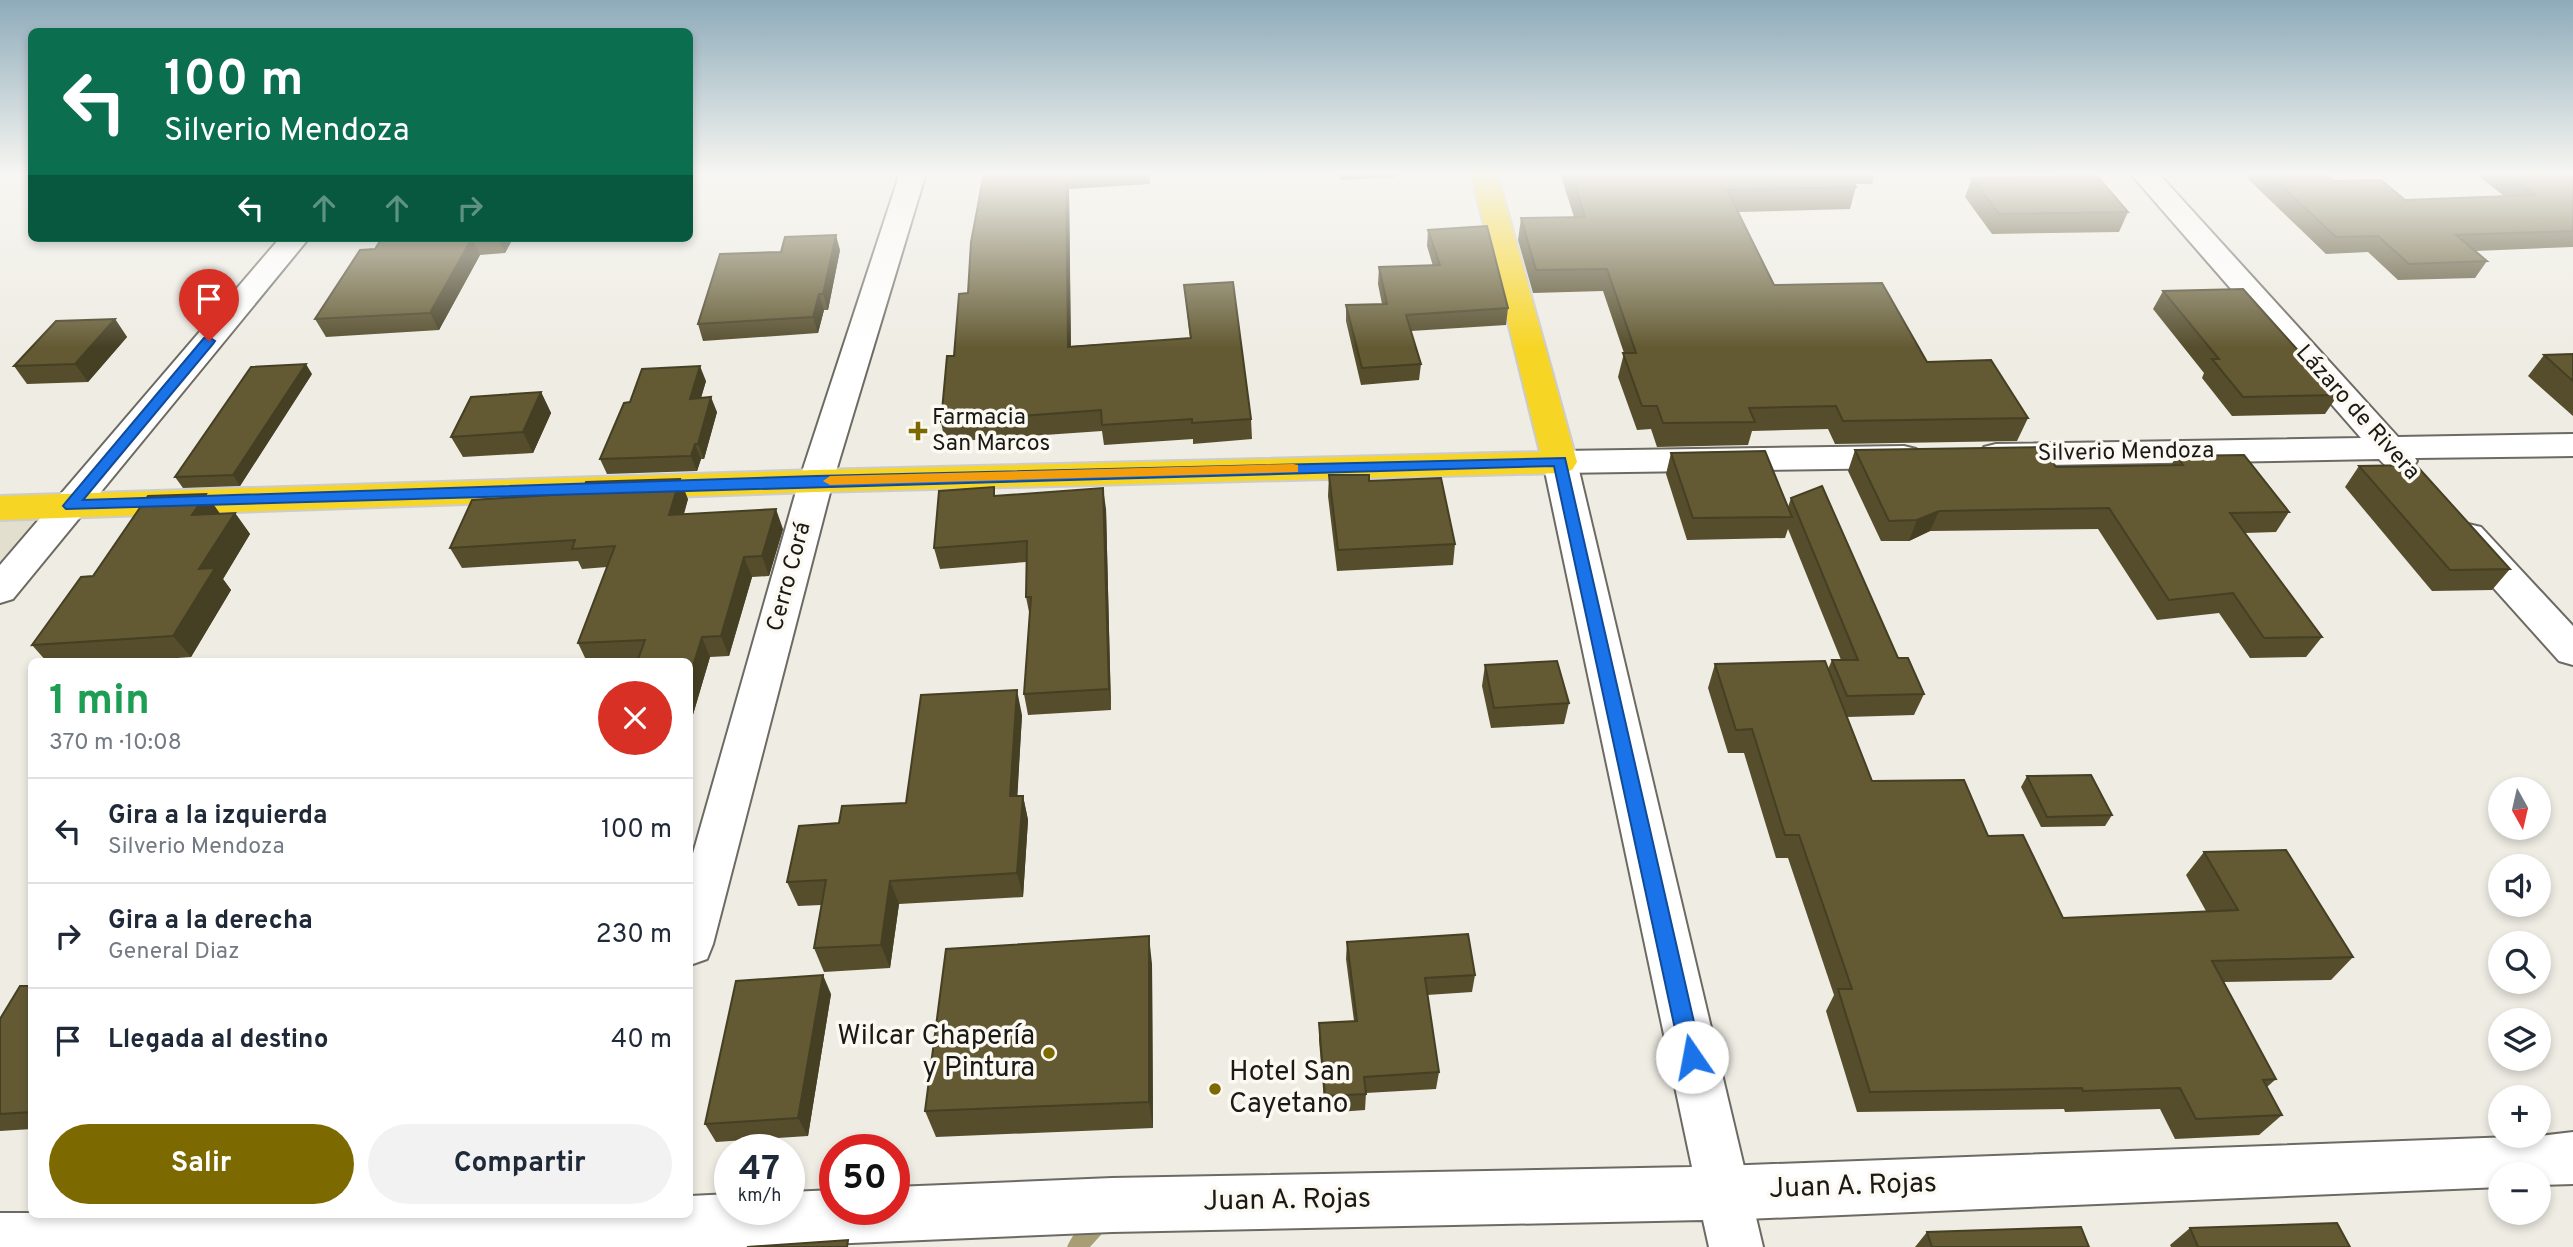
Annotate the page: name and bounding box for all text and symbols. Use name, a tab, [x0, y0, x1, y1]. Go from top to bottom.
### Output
text: 100 m	[164, 51, 303, 113]
icon: left	[49, 56, 140, 147]
text: Silverio Mendoza	[164, 112, 410, 152]
icon: left	[232, 189, 270, 227]
icon: ahead	[305, 189, 343, 227]
icon: ahead	[378, 189, 416, 227]
icon: right	[451, 189, 489, 227]
pin	[179, 269, 239, 341]
icon: arrive	[190, 280, 228, 318]
street label: Lázaro de Rivera	[2289, 339, 2425, 487]
place label: Farmacia San Marcos	[932, 404, 1050, 459]
marker: Farmacia San Marcos	[910, 423, 926, 439]
street label: Silverio Mendoza	[2038, 437, 2214, 469]
street label: Cerro Corá	[762, 519, 818, 635]
text: 1 min	[49, 676, 150, 729]
button: close	[598, 681, 672, 755]
text: 370 m · 10:08	[49, 729, 182, 758]
north arrow	[2488, 777, 2552, 840]
map controls	[2488, 777, 2551, 1225]
text: Gira a la izquierda	[108, 800, 327, 833]
icon: left	[49, 812, 87, 850]
text: 100 m	[601, 814, 672, 847]
text: Silverio Mendoza	[108, 833, 285, 862]
button: sound	[2488, 854, 2551, 917]
text: Gira a la derecha	[108, 905, 313, 938]
icon: right	[49, 917, 87, 955]
text: 230 m	[596, 919, 672, 952]
button: search	[2488, 931, 2551, 994]
text: General Diaz	[108, 938, 240, 967]
button: layers	[2488, 1008, 2551, 1071]
place label: Wilcar Chapería y Pintura	[837, 1019, 1035, 1087]
position arrow	[1655, 1020, 1729, 1094]
icon: arrive	[49, 1022, 87, 1060]
text: Llegada al destino	[108, 1024, 328, 1057]
text: 40 m	[611, 1024, 672, 1057]
marker: Wilcar Chapería y Pintura	[1041, 1045, 1057, 1061]
place label: Hotel San Cayetano	[1229, 1055, 1351, 1123]
marker: Hotel San Cayetano	[1207, 1081, 1223, 1097]
button: +	[2488, 1085, 2551, 1148]
button: Salir	[49, 1124, 354, 1204]
button: Compartir	[368, 1124, 672, 1204]
speed limit sign: 50	[819, 1134, 910, 1225]
text: 47	[739, 1148, 780, 1192]
button: −	[2488, 1162, 2551, 1225]
street label: Juan A. Rojas	[1768, 1166, 1938, 1208]
street label: Juan A. Rojas	[1203, 1182, 1371, 1220]
text: km/h	[738, 1185, 781, 1208]

